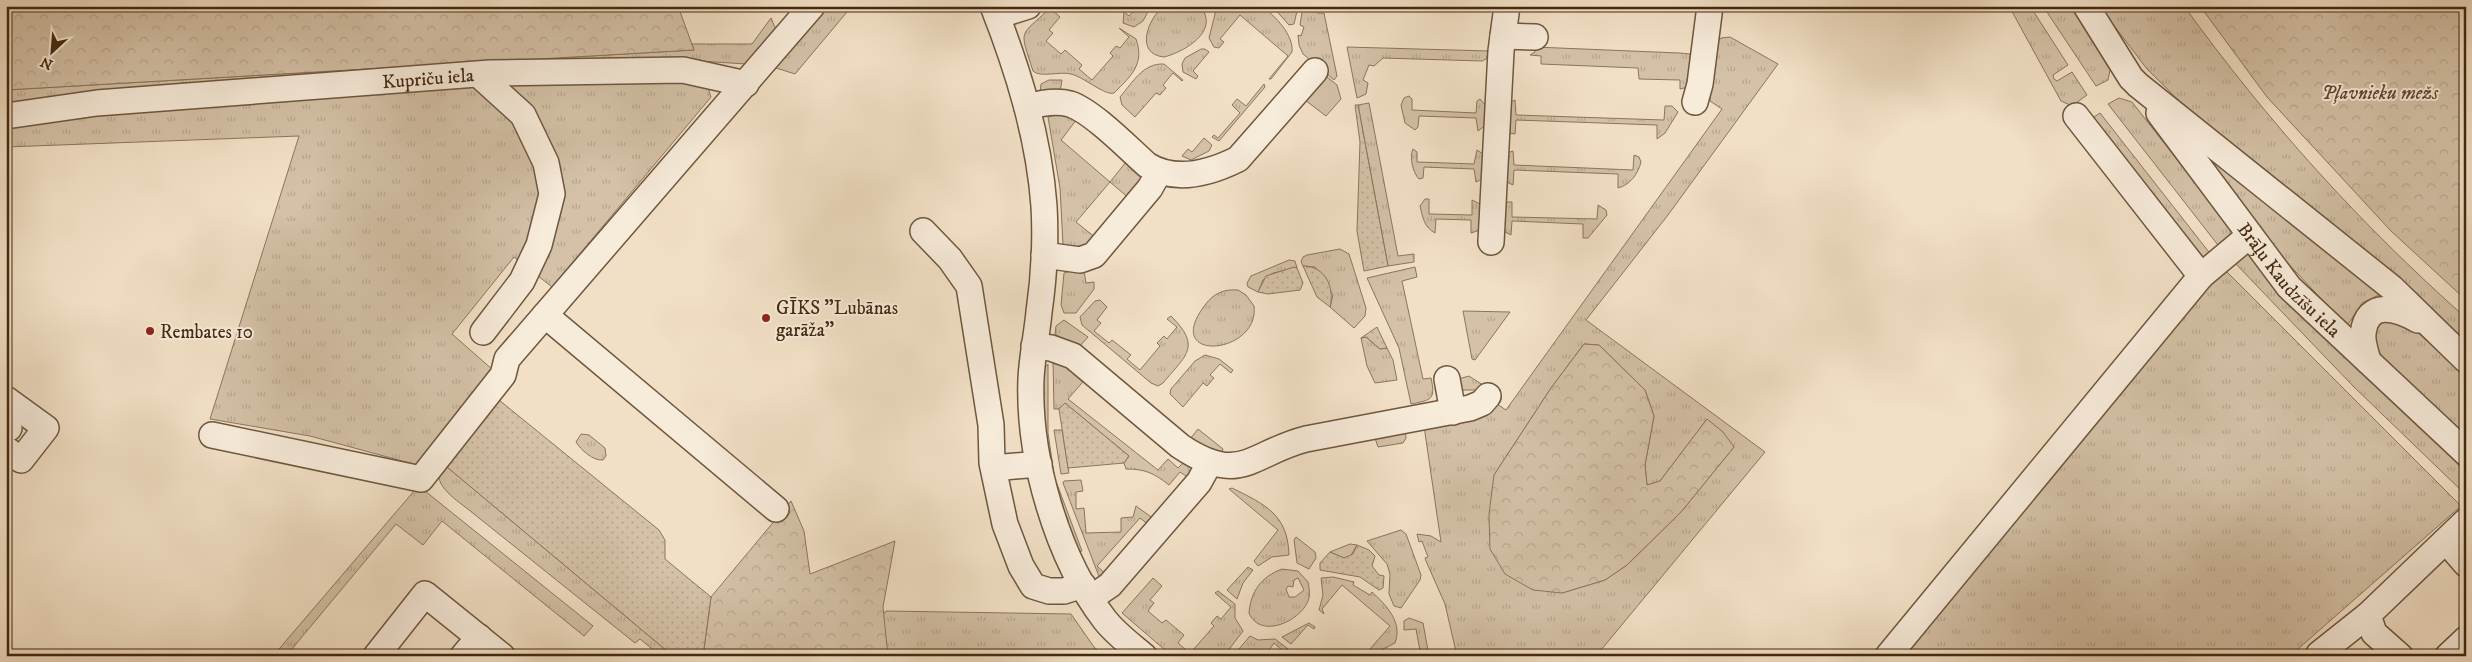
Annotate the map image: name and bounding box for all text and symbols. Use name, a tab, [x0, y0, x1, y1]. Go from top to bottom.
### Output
north arrow	[28, 28, 78, 78]
text: N	[37, 52, 56, 73]
street label: Kupriču iela	[382, 64, 475, 94]
park label: Pļavnieku mežs	[2322, 82, 2439, 105]
street label: Brāļu Kaudzīšu iela	[2232, 219, 2345, 343]
place label: GĪKS "Lubānas garāža"	[776, 297, 898, 342]
marker: GĪKS "Lubānas garāža"	[760, 312, 772, 324]
place label: Rembates 10	[160, 321, 253, 344]
marker: Rembates 10	[144, 325, 156, 337]

